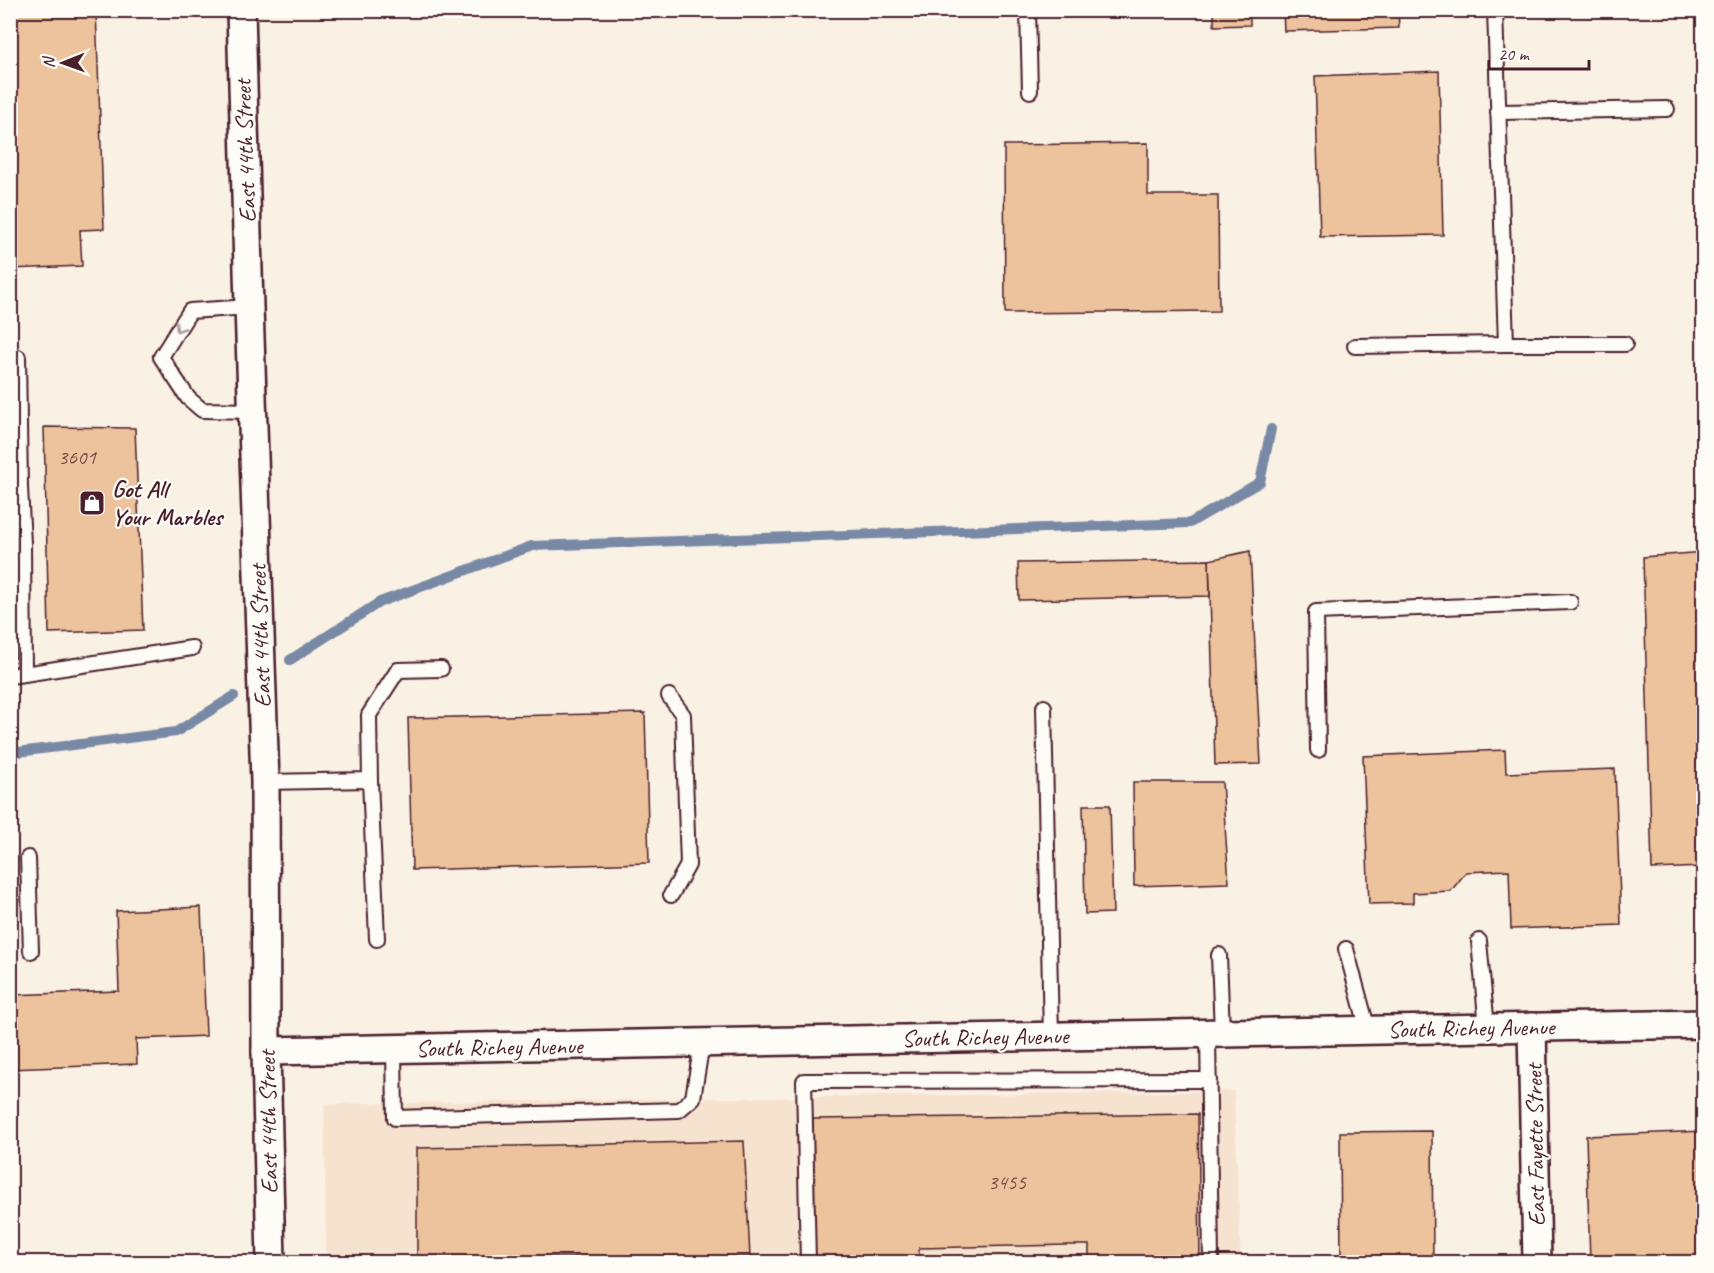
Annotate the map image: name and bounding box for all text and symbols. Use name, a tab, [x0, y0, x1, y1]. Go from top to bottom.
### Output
north arrow	[33, 33, 93, 93]
scale bar	[1489, 33, 1590, 71]
text: 20 m	[1498, 43, 1531, 65]
text: N	[39, 55, 59, 68]
street label: East 44th Street	[227, 77, 262, 223]
one-way arrow	[175, 322, 186, 333]
house number: 3601	[58, 444, 97, 470]
place label: Got All Your Marbles	[112, 474, 225, 532]
shop icon: Got All Your Marbles	[77, 488, 107, 518]
street label: East 44th Street	[242, 562, 277, 708]
street label: South Richey Avenue	[1387, 1012, 1557, 1044]
street label: South Richey Avenue	[901, 1021, 1071, 1053]
street label: South Richey Avenue	[415, 1031, 585, 1063]
street label: East 44th Street	[252, 1048, 284, 1194]
street label: East Fayette Street	[1519, 1062, 1551, 1226]
house number: 3455	[988, 1169, 1027, 1195]

